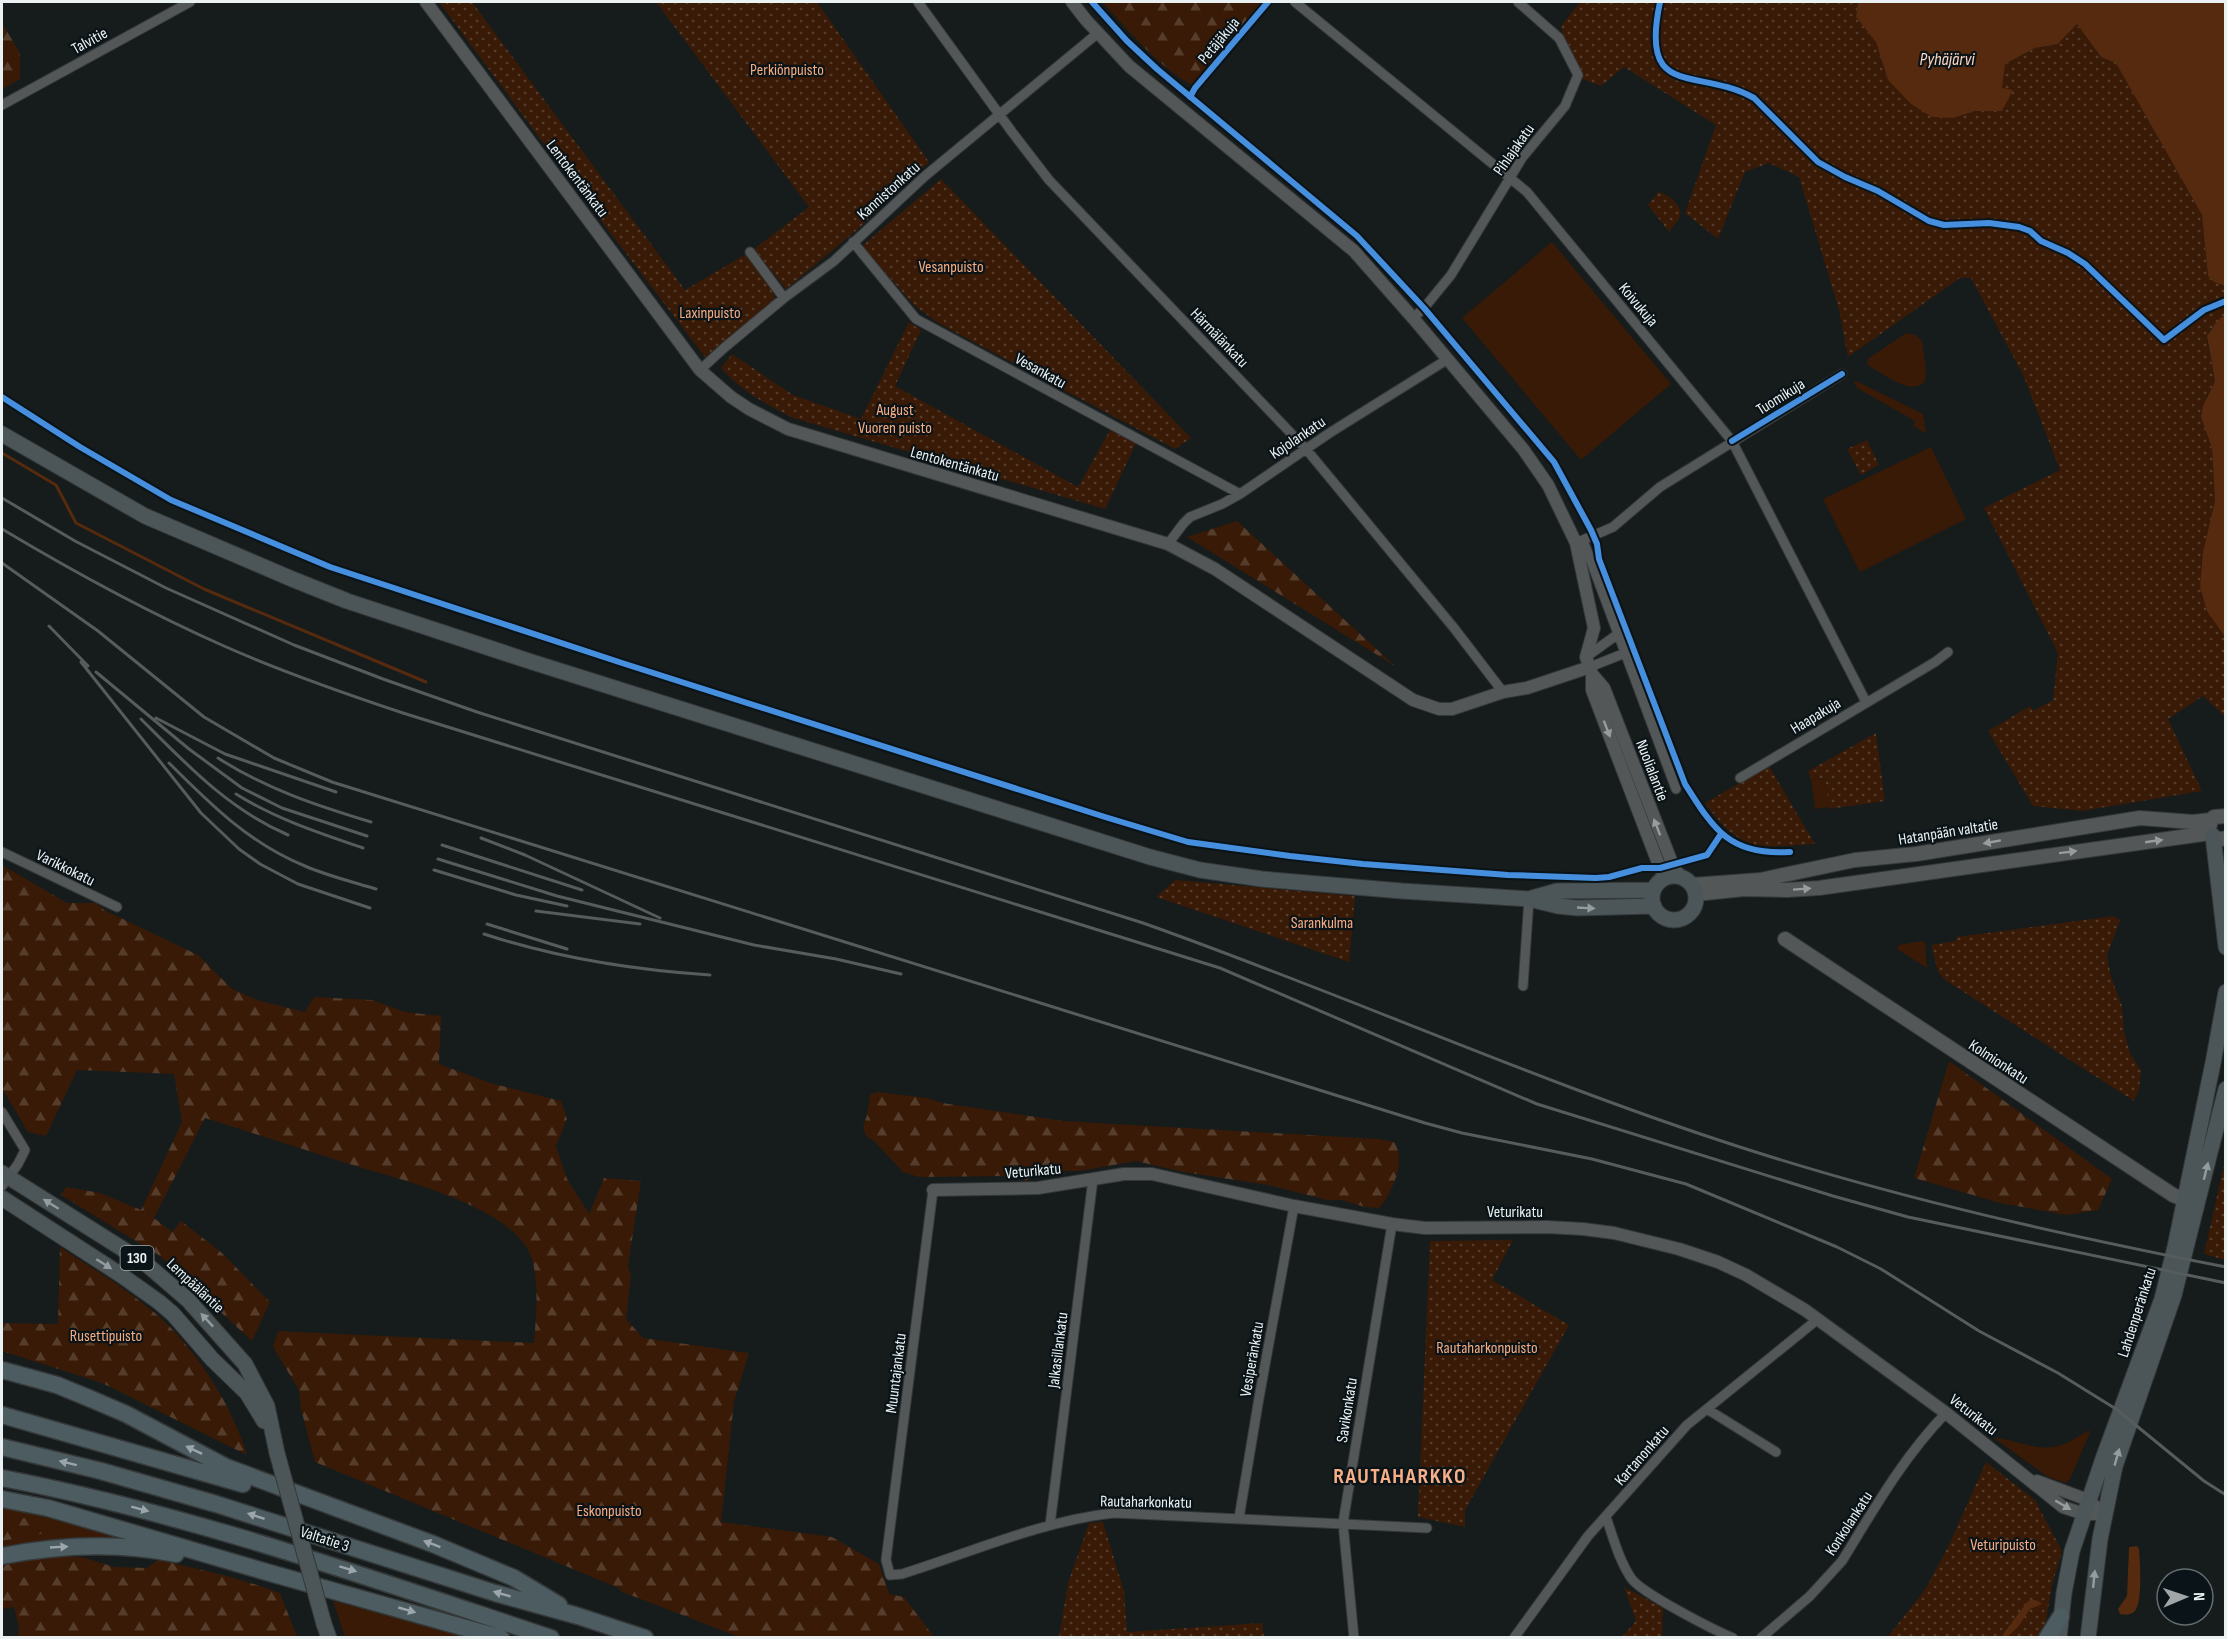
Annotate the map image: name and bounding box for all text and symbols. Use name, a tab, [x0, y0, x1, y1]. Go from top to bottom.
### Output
street label: Petäjäkuja	[1194, 14, 1244, 68]
street label: Talvitie	[68, 24, 111, 59]
water label: Pyhäjärvi	[1919, 49, 1975, 70]
park label: Perkiönpuisto	[750, 61, 824, 80]
street label: Pihlajakatu	[1490, 120, 1539, 179]
street label: Lentokentänkatu	[542, 137, 612, 221]
street label: Kannistonkatu	[854, 158, 924, 224]
park label: Vesanpuisto	[918, 258, 984, 277]
street label: Koivukuja	[1614, 279, 1662, 331]
park label: Laxinpuisto	[679, 304, 741, 323]
street label: Härmälänkatu	[1186, 304, 1252, 372]
street label: Vesankatu	[1011, 350, 1069, 393]
street label: Tuomikuja	[1753, 375, 1809, 420]
park label: August Vuoren puisto	[858, 401, 932, 438]
street label: Kojolankatu	[1266, 413, 1329, 464]
street label: Lentokentänkatu	[908, 443, 1001, 486]
street label: Haapakuja	[1787, 694, 1844, 739]
one-way arrow	[1603, 721, 1613, 739]
street label: Nuolialantie	[1631, 737, 1672, 804]
street label: Hatanpään valtatie	[1897, 815, 1999, 850]
one-way arrow	[1652, 817, 1662, 835]
one-way arrow	[2145, 836, 2164, 845]
one-way arrow	[1982, 838, 2001, 847]
street label: Varikkokatu	[33, 846, 98, 891]
one-way arrow	[2058, 847, 2077, 857]
one-way arrow	[1793, 884, 1812, 894]
one-way arrow	[1577, 903, 1596, 913]
park label: Sarankulma	[1291, 914, 1353, 933]
street label: Kolmionkatu	[1965, 1036, 2032, 1089]
street label: Veturikatu	[1004, 1160, 1062, 1183]
one-way arrow	[2202, 1162, 2212, 1180]
one-way arrow	[43, 1199, 59, 1210]
street label: Veturikatu	[1487, 1203, 1543, 1222]
road number: 130	[120, 1246, 154, 1270]
street label: Lempääläntie	[162, 1255, 228, 1318]
one-way arrow	[96, 1258, 112, 1269]
street label: Lahdenperänkatu	[2114, 1265, 2161, 1360]
street label: Jalkasillankatu	[1044, 1311, 1073, 1390]
one-way arrow	[200, 1312, 214, 1327]
street label: Vesiperänkatu	[1237, 1320, 1268, 1398]
park label: Rusettipuisto	[70, 1327, 142, 1346]
street label: Muuntajankatu	[882, 1332, 911, 1414]
park label: Rautaharkonpuisto	[1436, 1339, 1538, 1358]
street label: Savikonkatu	[1333, 1377, 1362, 1444]
street label: Veturikatu	[1945, 1390, 2001, 1440]
street label: Kartanonkatu	[1611, 1422, 1673, 1490]
one-way arrow	[186, 1445, 203, 1454]
one-way arrow	[2113, 1448, 2122, 1466]
one-way arrow	[59, 1457, 77, 1467]
district label: RAUTAHARKKO	[1333, 1463, 1467, 1490]
street label: Konkolankatu	[1821, 1488, 1877, 1560]
street label: Rautaharkonkatu	[1100, 1492, 1192, 1513]
one-way arrow	[2055, 1500, 2072, 1510]
park label: Eskonpuisto	[576, 1502, 642, 1521]
one-way arrow	[131, 1505, 149, 1515]
one-way arrow	[247, 1511, 265, 1520]
street label: Valtatie 3	[298, 1523, 351, 1556]
park label: Veturipuisto	[1970, 1536, 2036, 1555]
one-way arrow	[422, 1539, 440, 1549]
one-way arrow	[50, 1543, 69, 1552]
one-way arrow	[339, 1565, 357, 1574]
north arrow	[2155, 1567, 2215, 1627]
one-way arrow	[2089, 1570, 2099, 1589]
one-way arrow	[493, 1589, 511, 1598]
text: N	[2189, 1592, 2208, 1601]
one-way arrow	[398, 1606, 416, 1615]

